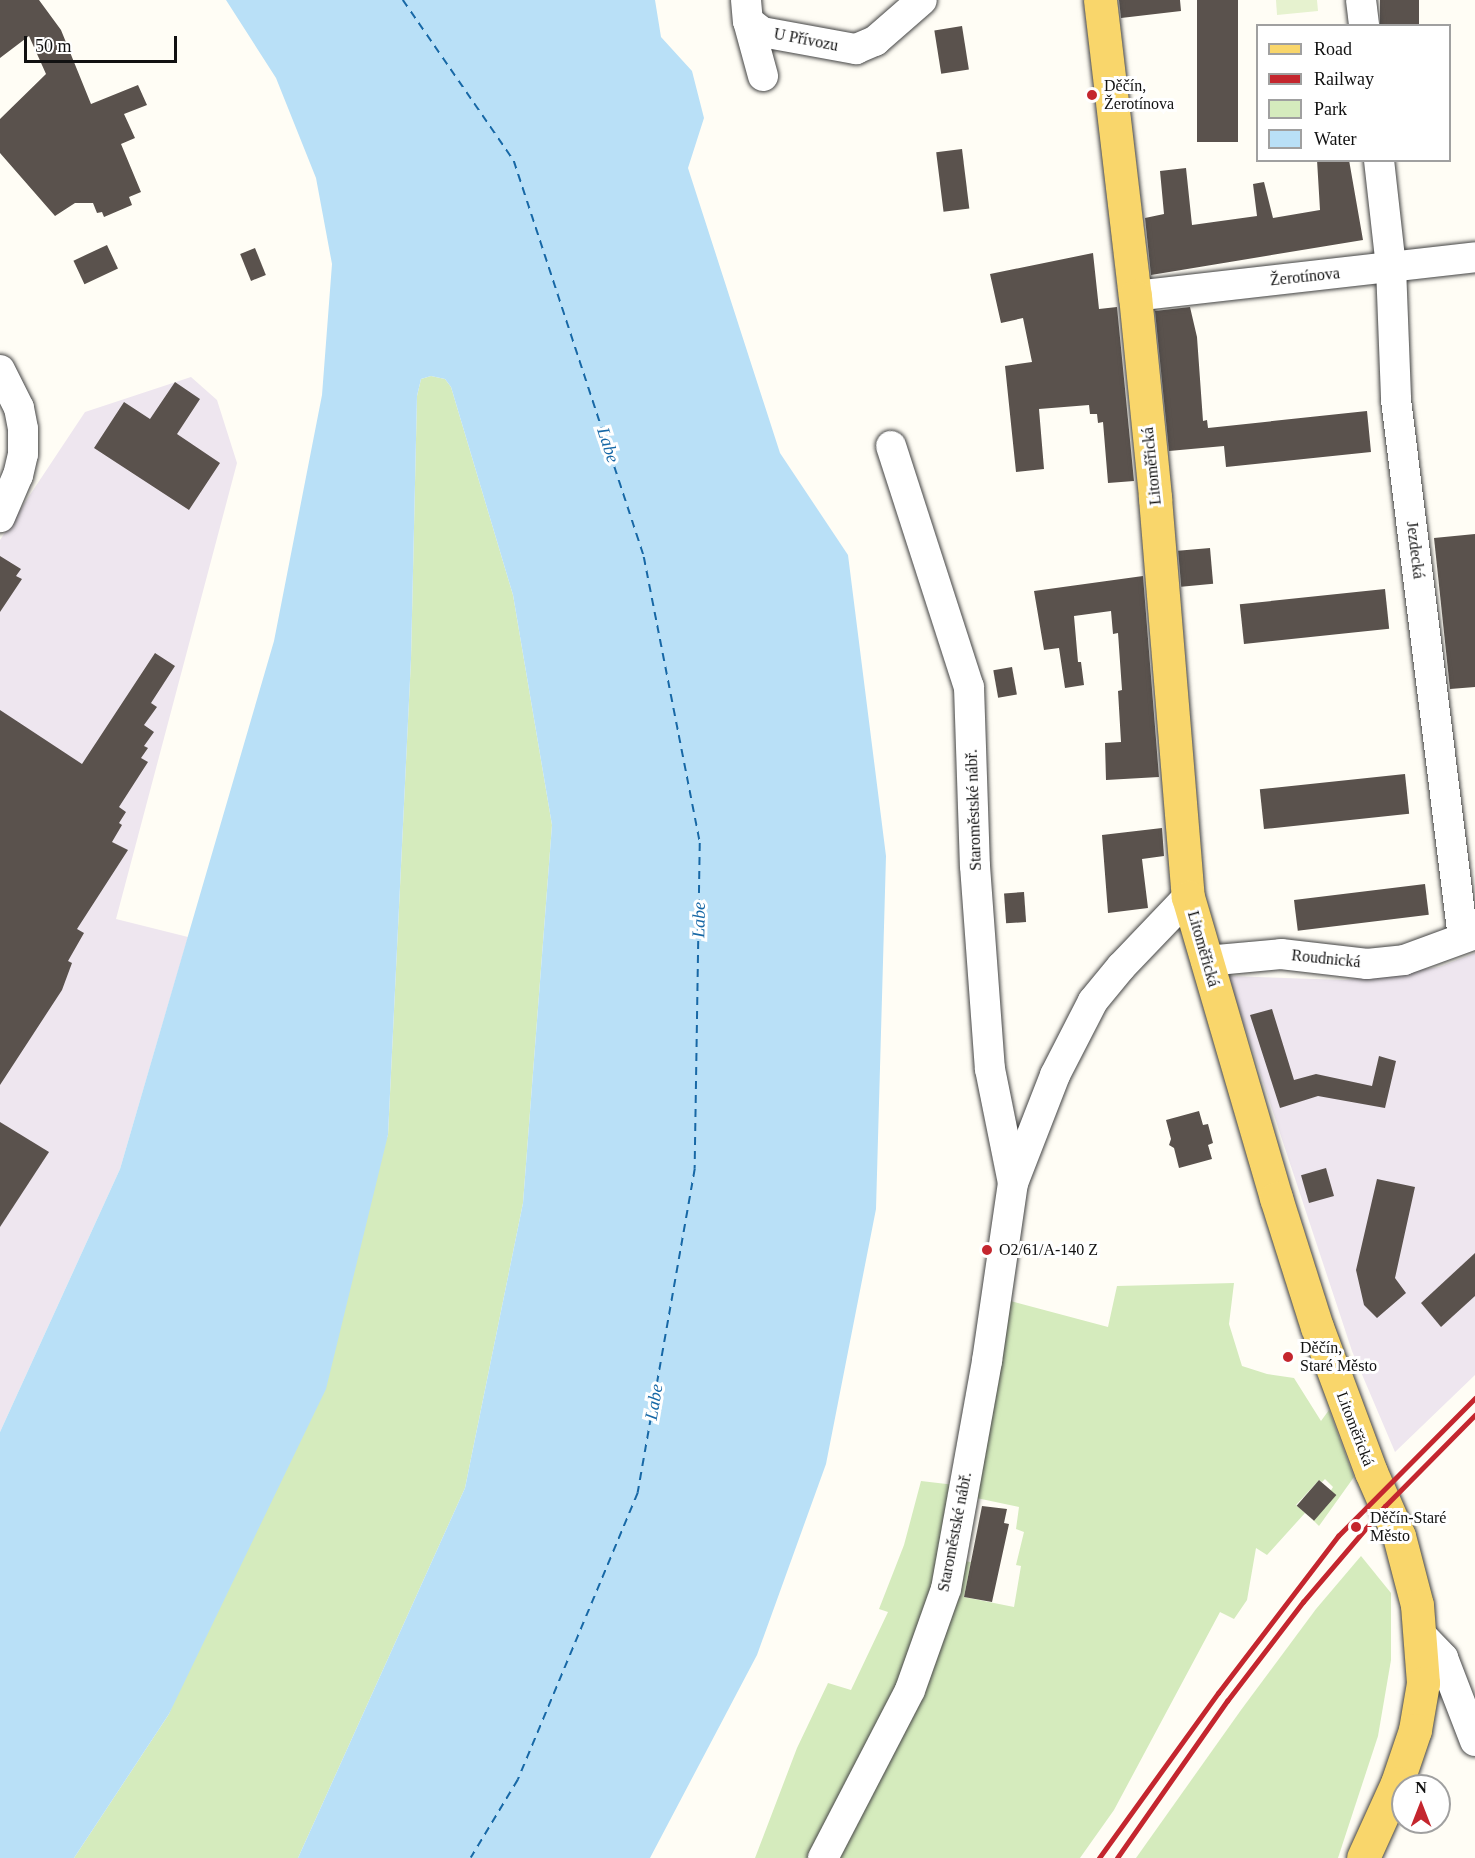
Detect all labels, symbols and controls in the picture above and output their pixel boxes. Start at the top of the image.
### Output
scale bar [27,24,180,62]
street label: U Přívozu [772,24,840,56]
legend [1256,24,1451,162]
text: 50 m [35,36,72,56]
text: Road [1314,39,1352,59]
text: Railway [1314,69,1374,89]
place label: Děčín, Žerotínova [1104,76,1174,114]
marker: Děčín, Žerotínova [1085,88,1099,102]
text: Park [1314,99,1347,119]
text: Water [1314,129,1357,149]
street label: Žerotínova [1269,264,1341,290]
water label: Labe [592,425,624,465]
street label: Litoměřická [1138,426,1166,506]
street label: Jezdecká [1402,520,1428,580]
street label: Staroměstské nábř. [962,749,986,871]
water label: Labe [688,902,710,938]
street label: Litoměřická [1183,909,1223,989]
street label: Roudnická [1291,946,1361,972]
place label: O2/61/A-140 Z [999,1240,1098,1260]
marker: O2/61/A-140 Z [980,1243,994,1257]
place label: Děčín, Staré Město [1300,1338,1377,1376]
marker: Děčín, Staré Město [1281,1350,1295,1364]
water label: Labe [640,1382,668,1422]
street label: Litoměřická [1332,1389,1378,1469]
street label: Staroměstské nábř. [934,1470,976,1594]
place label: Děčín-Staré Město [1370,1508,1446,1546]
marker: Děčín-Staré Město [1347,1518,1365,1536]
north arrow [1391,1774,1451,1834]
text: N [1415,1779,1427,1796]

